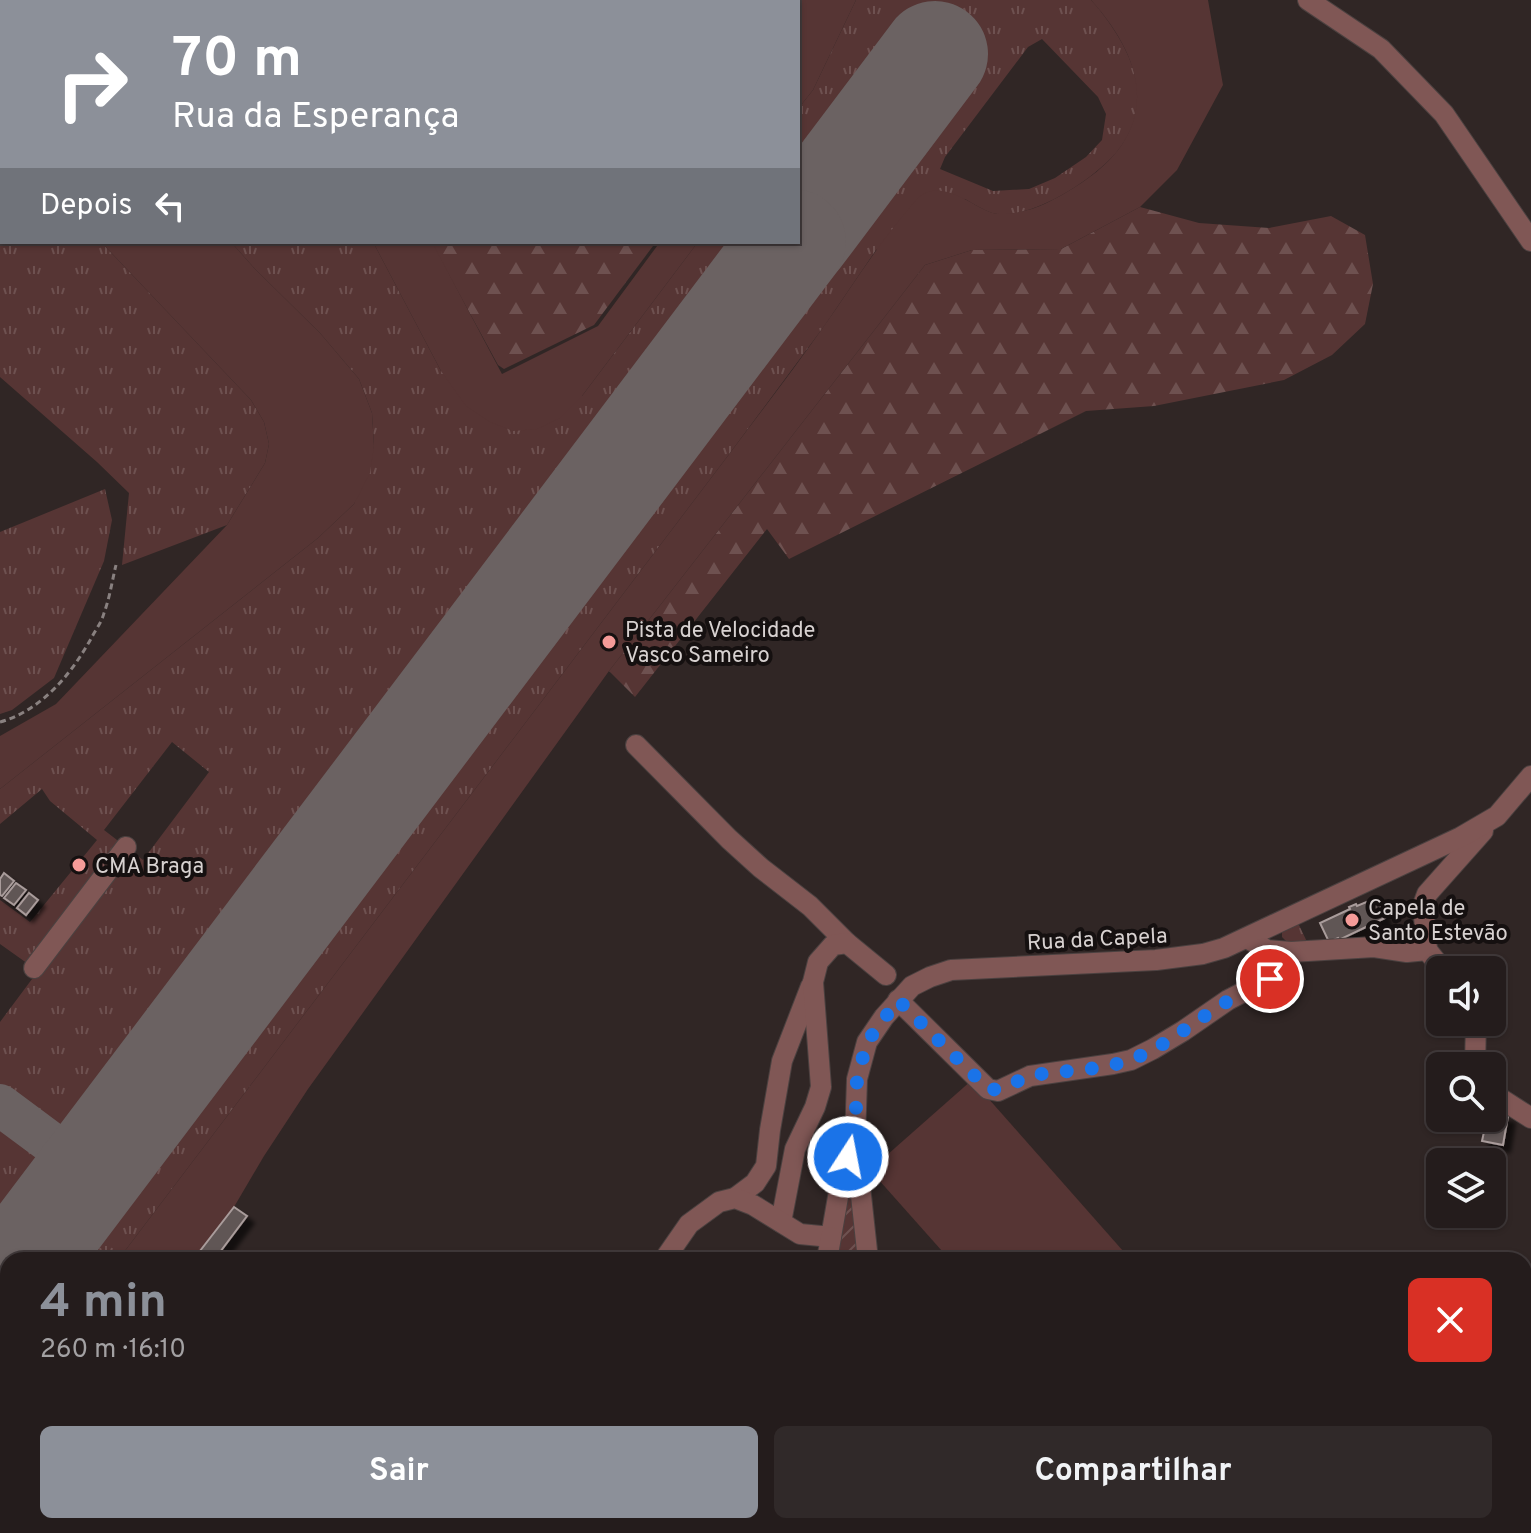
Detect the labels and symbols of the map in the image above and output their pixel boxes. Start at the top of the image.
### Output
place label: Pista de Velocidade Vasco Sameiro [625,618,815,670]
marker: Pista de Velocidade Vasco Sameiro [600,633,618,651]
place label: CMA Braga [95,854,204,881]
marker: CMA Braga [70,856,88,874]
place label: Capela de Santo Estevão [1368,896,1508,948]
marker: Capela de Santo Estevão [1343,911,1361,929]
street label: Rua da Capela [1026,923,1168,958]
pin [1236,945,1304,1013]
position arrow [806,1115,890,1199]

